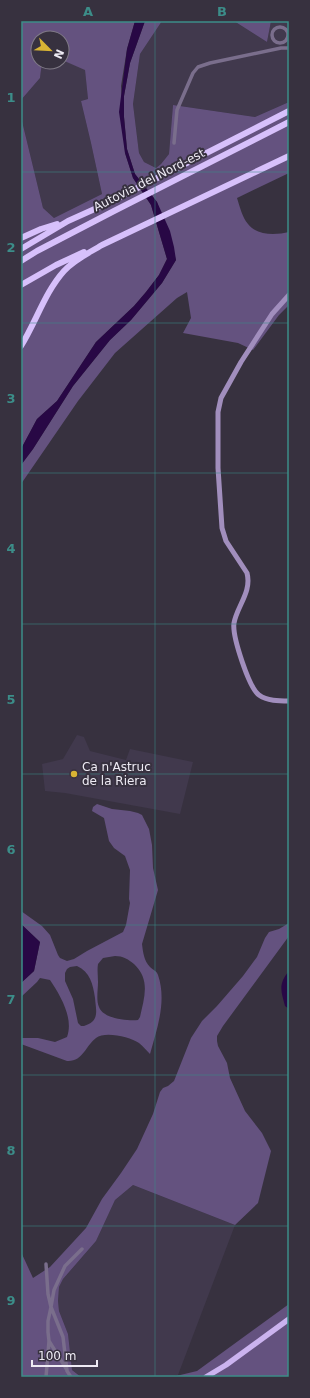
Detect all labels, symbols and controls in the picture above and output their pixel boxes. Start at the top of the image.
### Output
text: A [83,4,93,19]
text: B [217,4,227,19]
north arrow [30,30,70,70]
text: N [51,47,66,61]
text: 1 [6,90,16,105]
street label: Autovia del Nord-est [91,146,207,214]
text: 2 [6,240,16,255]
text: 3 [6,391,16,406]
text: 4 [6,541,16,556]
text: 5 [6,692,16,707]
place label: Ca n'Astruc de la Riera [82,760,151,788]
marker: Ca n'Astruc de la Riera [69,769,79,779]
text: 6 [6,842,16,857]
text: 7 [6,992,16,1007]
text: 8 [6,1143,16,1158]
text: 9 [6,1293,16,1308]
scale bar [32,1342,97,1368]
text: 100 m [38,1349,76,1363]

